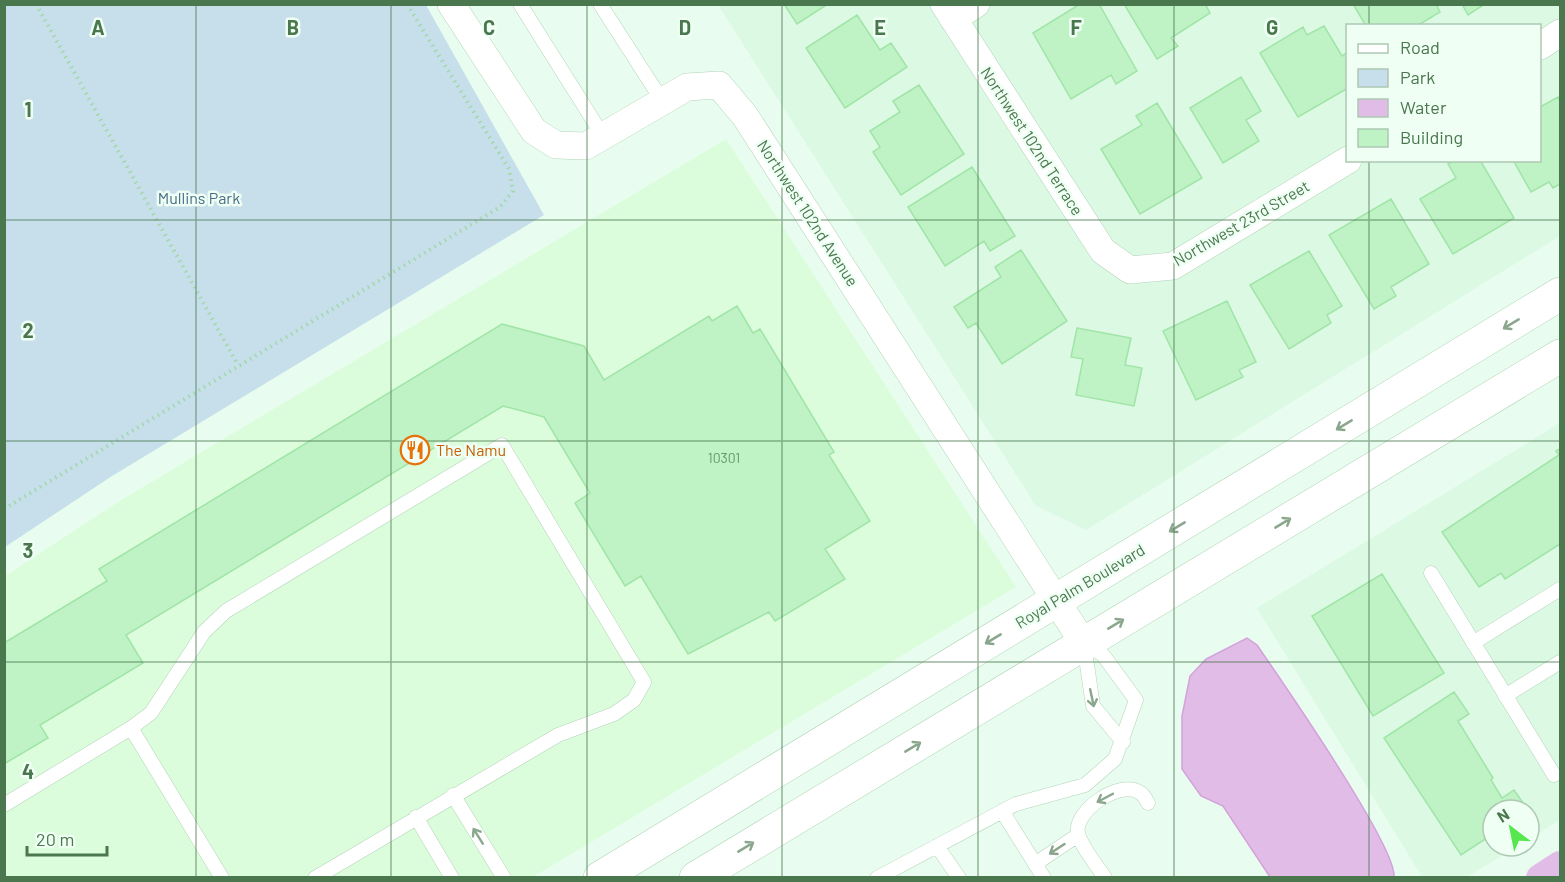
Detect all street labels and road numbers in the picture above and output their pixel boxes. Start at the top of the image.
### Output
street label: Northwest 102nd Terrace [977,63,1088,218]
street label: Northwest 102nd Avenue [754,136,863,290]
street label: Northwest 23rd Street [1169,176,1312,269]
street label: Royal Palm Boulevard [1012,539,1148,632]

